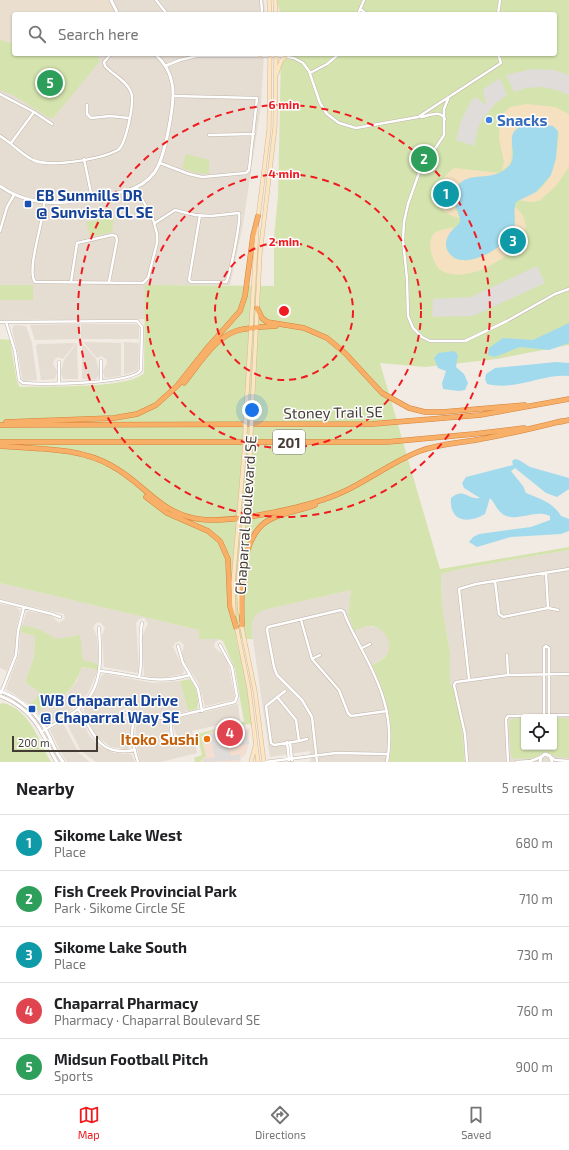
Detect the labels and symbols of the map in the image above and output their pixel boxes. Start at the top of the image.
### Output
pin: 5 [37,68,63,98]
text: 6 min [269,97,299,111]
place label: Snacks [497,111,547,129]
marker: Snacks [484,115,494,125]
pin: 2 [411,144,437,174]
text: 4 min [268,166,300,180]
pin: 1 [433,179,459,209]
place label: EB Sunmills DR @ Sunvista CL SE [36,186,153,221]
marker: EB Sunmills DR @ Sunvista CL SE [23,199,33,209]
pin: 3 [500,226,526,256]
text: 2 min [269,234,299,248]
centre of rings [277,304,291,318]
your location [242,400,262,420]
street label: Stoney Trail SE [283,402,383,422]
road number: 201 [273,430,305,454]
street label: Chaparral Boulevard SE [230,435,260,595]
place label: WB Chaparral Drive @ Chaparral Way SE [40,691,180,727]
marker: WB Chaparral Drive @ Chaparral Way SE [27,704,37,714]
pin: 4 [217,718,243,748]
place label: Itoko Sushi [121,730,199,748]
scale bar [12,734,98,753]
marker: Itoko Sushi [202,734,212,744]

